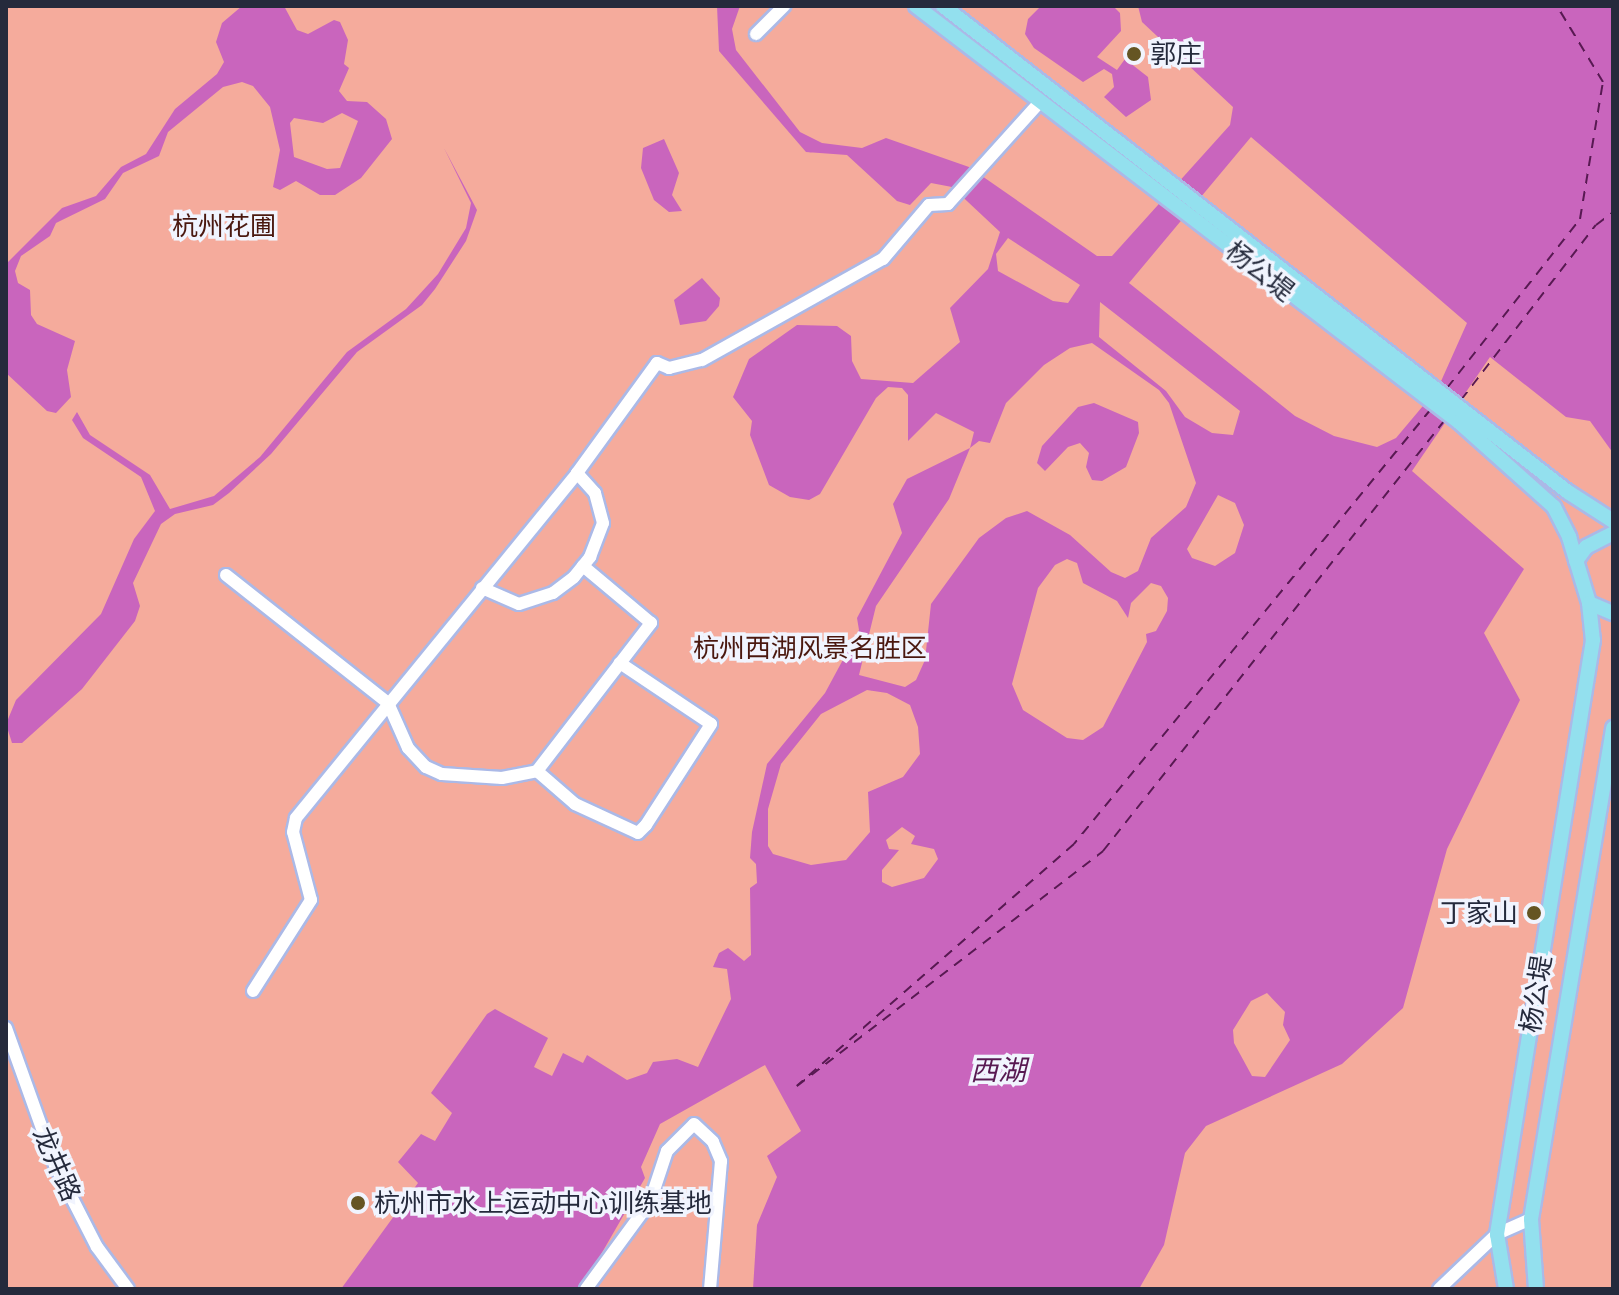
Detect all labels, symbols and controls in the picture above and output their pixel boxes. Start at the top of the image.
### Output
place label: 郭庄 [1150,38,1202,70]
marker: 郭庄 [1125,45,1143,63]
park label: 杭州花圃 [172,210,276,242]
street label: 杨公堤 [1220,235,1300,307]
park label: 杭州西湖风景名胜区 [693,632,927,664]
place label: 丁家山 [1440,897,1518,929]
marker: 丁家山 [1525,904,1543,922]
street label: 杨公堤 [1514,953,1558,1035]
water label: 西湖 [970,1053,1026,1087]
street label: 龙井路 [27,1122,87,1206]
place label: 杭州市水上运动中心训练基地 [374,1187,712,1219]
marker: 杭州市水上运动中心训练基地 [349,1194,367,1212]

